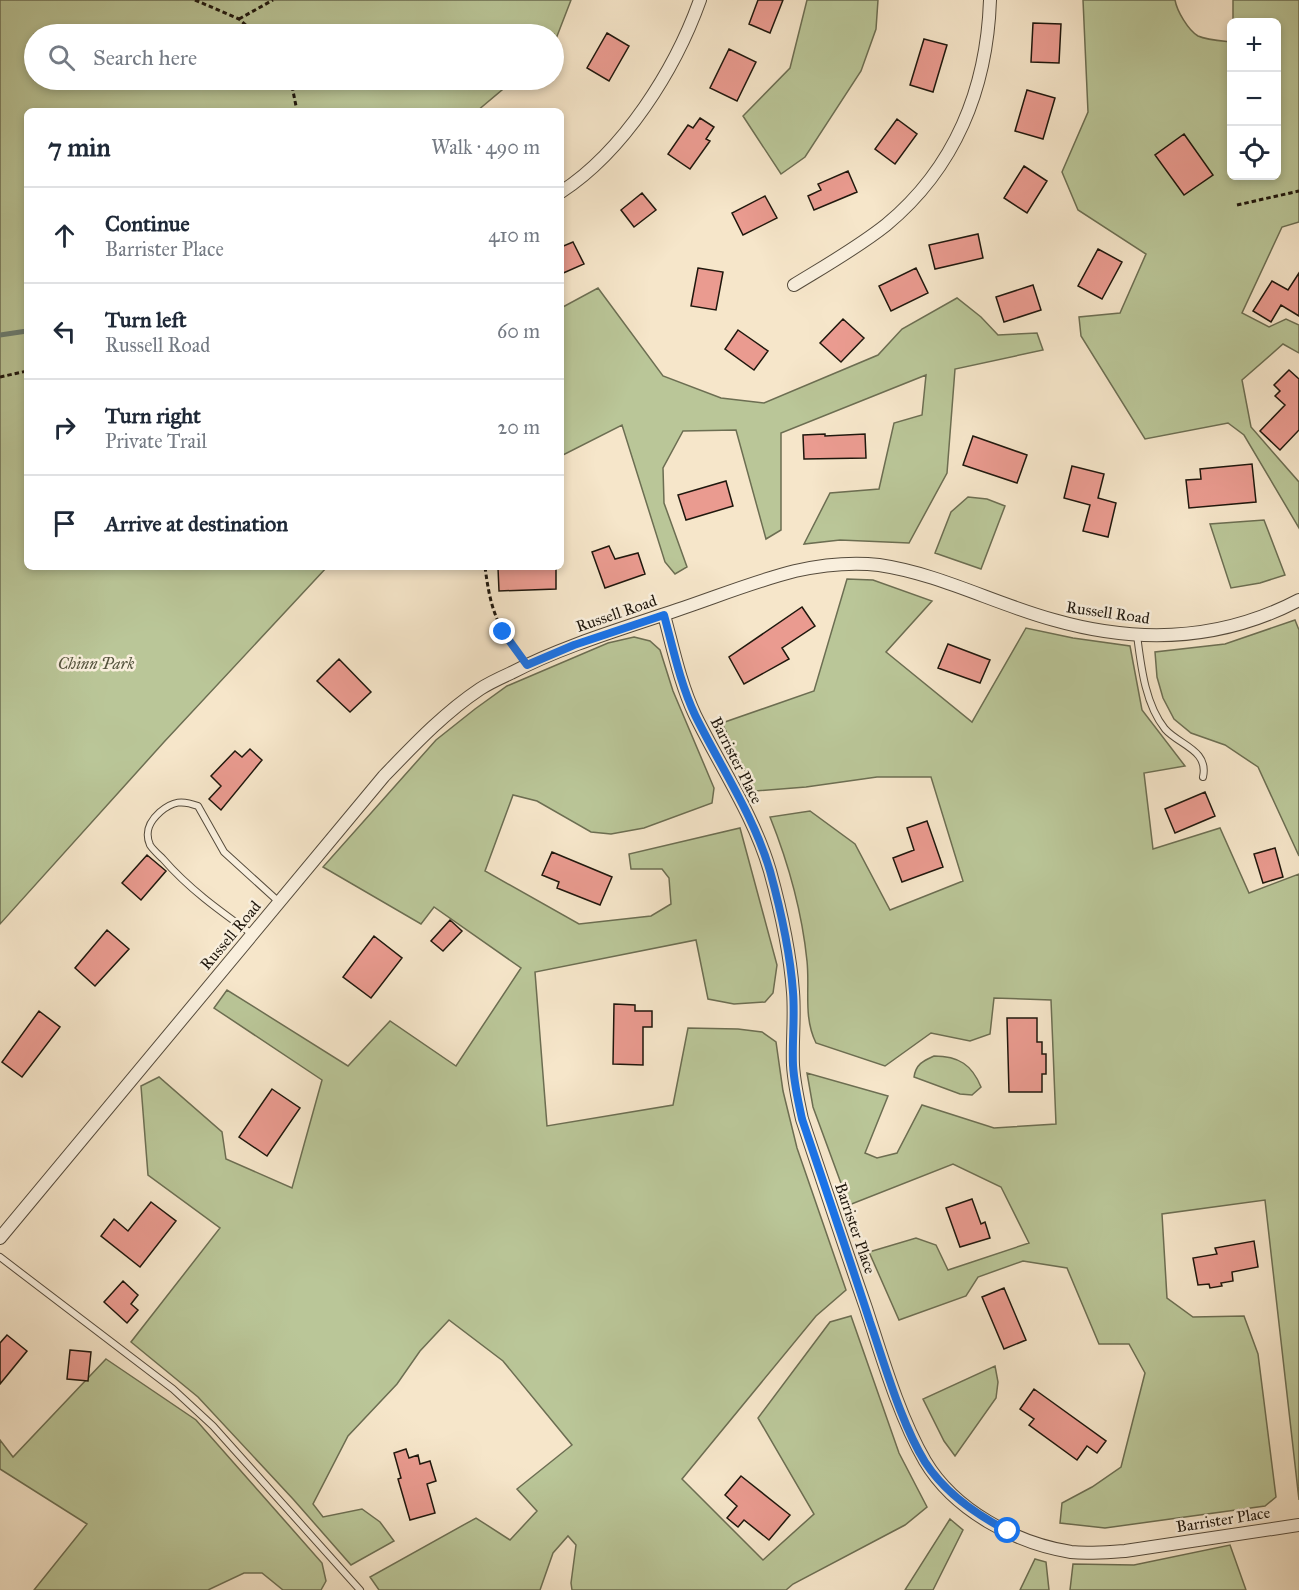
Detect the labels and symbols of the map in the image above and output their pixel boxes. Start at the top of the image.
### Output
street label: Russell Road [573,591,659,636]
street label: Russell Road [1065,597,1151,628]
route end [489,618,515,644]
park label: Chinn Park [58,654,134,673]
street label: Barrister Place [707,714,767,807]
street label: Russell Road [196,897,265,974]
street label: Barrister Place [831,1180,880,1276]
street label: Barrister Place [1175,1503,1272,1536]
route start [994,1517,1020,1543]

